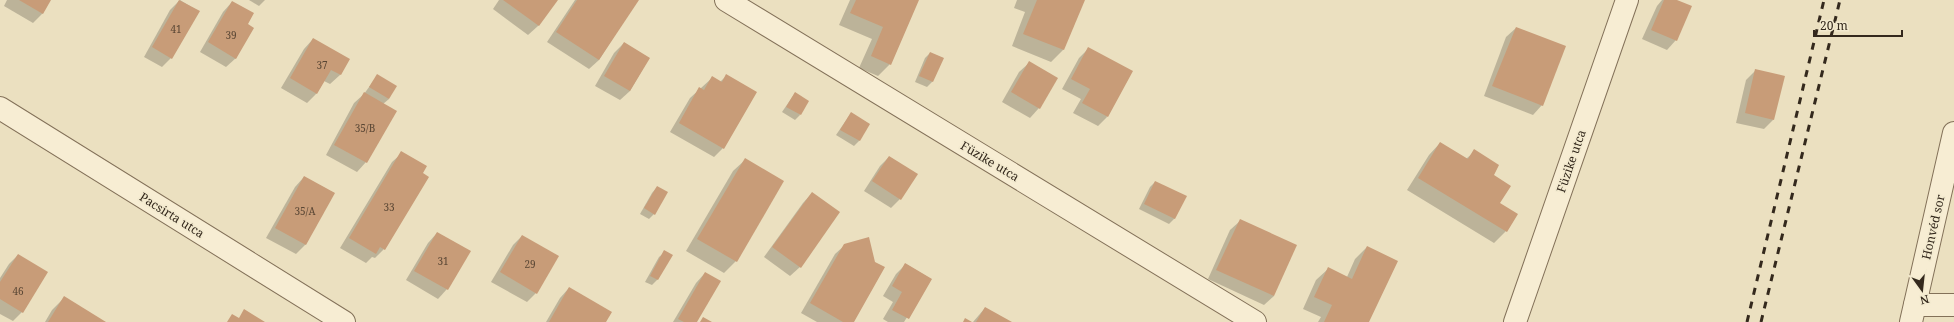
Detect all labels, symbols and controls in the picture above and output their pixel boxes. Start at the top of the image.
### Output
scale bar [1814,12,1902,38]
text: 20 m [1820,17,1848,34]
house number: 41 [170,22,182,36]
house number: 39 [225,28,237,42]
house number: 37 [316,58,328,72]
house number: 35/B [355,121,375,135]
street label: Füzike utca [1552,127,1590,195]
street label: Füzike utca [958,137,1023,185]
street label: Pacsirta utca [136,188,208,242]
street label: Honvéd sor [1917,193,1949,261]
house number: 33 [383,200,395,214]
house number: 35/A [294,204,316,218]
house number: 31 [437,254,449,268]
house number: 29 [524,257,536,271]
north arrow [1902,270,1942,310]
house number: 46 [12,284,24,298]
text: N [1918,292,1931,309]

